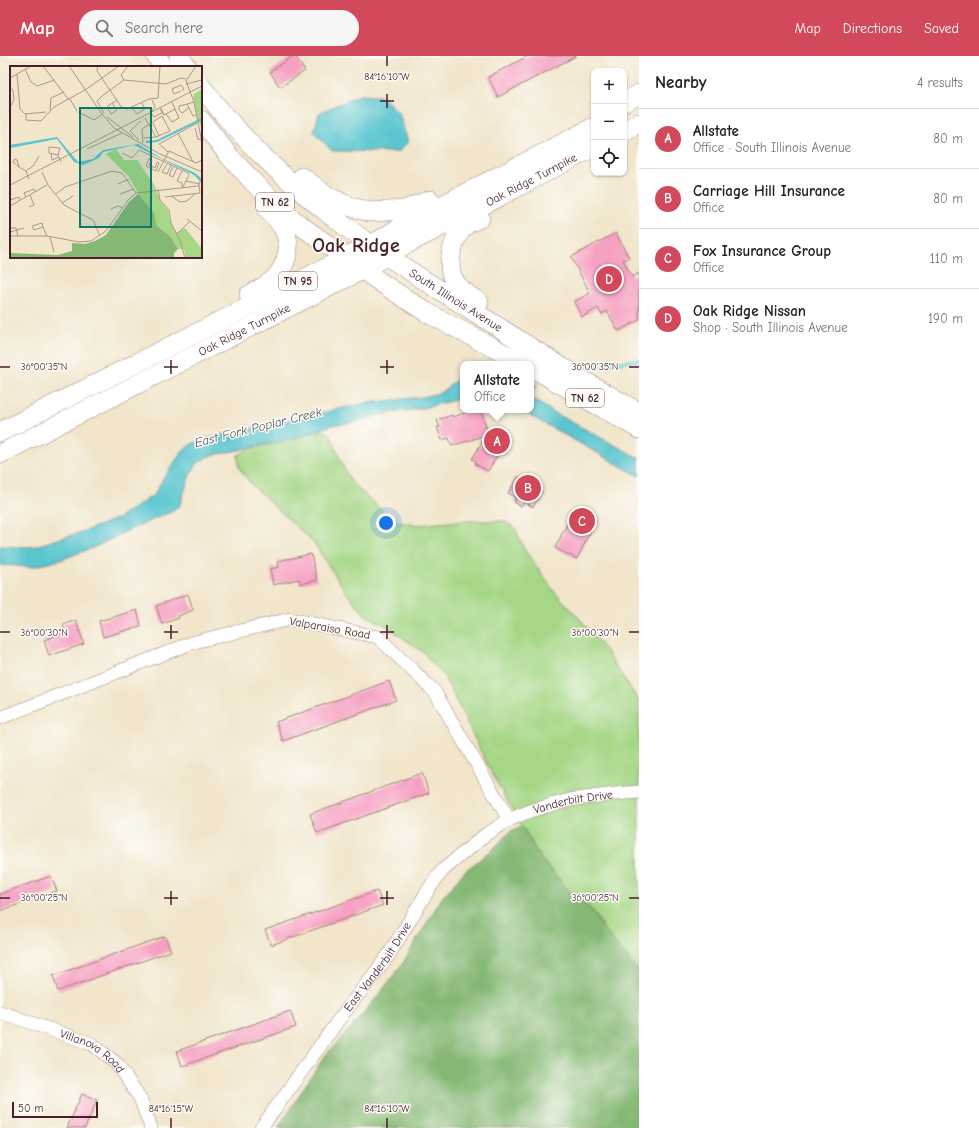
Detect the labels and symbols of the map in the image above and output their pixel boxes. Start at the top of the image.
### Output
inset map [10,66,202,258]
text: 84°16'10"W [364,71,410,83]
street label: Oak Ridge Turnpike [483,150,579,209]
road number: TN 62 [256,193,294,211]
district label: Oak Ridge [312,234,400,257]
pin: D [596,264,622,294]
street label: South Illinois Avenue [407,266,505,335]
road number: TN 95 [279,272,317,290]
street label: Oak Ridge Turnpike [196,301,292,359]
text: 36°00'35"N [21,361,67,373]
text: 36°00'35"N [572,361,618,373]
road number: TN 62 [566,389,604,407]
water label: East Fork Poplar Creek [193,404,324,450]
pin: A [484,426,510,456]
pin: B [515,473,541,503]
pin: C [569,506,595,536]
your location [376,513,396,533]
street label: Valparaiso Road [288,614,372,642]
text: 36°00'30"N [20,627,68,639]
text: 36°00'30"N [571,627,619,639]
street label: Vanderbilt Drive [532,787,614,817]
text: 36°00'25"N [20,892,68,904]
text: 36°00'25"N [571,892,619,904]
street label: East Vanderbilt Drive [341,919,414,1014]
street label: Villanova Road [58,1026,128,1075]
scale bar [12,1100,98,1119]
text: 84°16'15"W [149,1103,194,1115]
text: 84°16'10"W [364,1103,410,1115]

